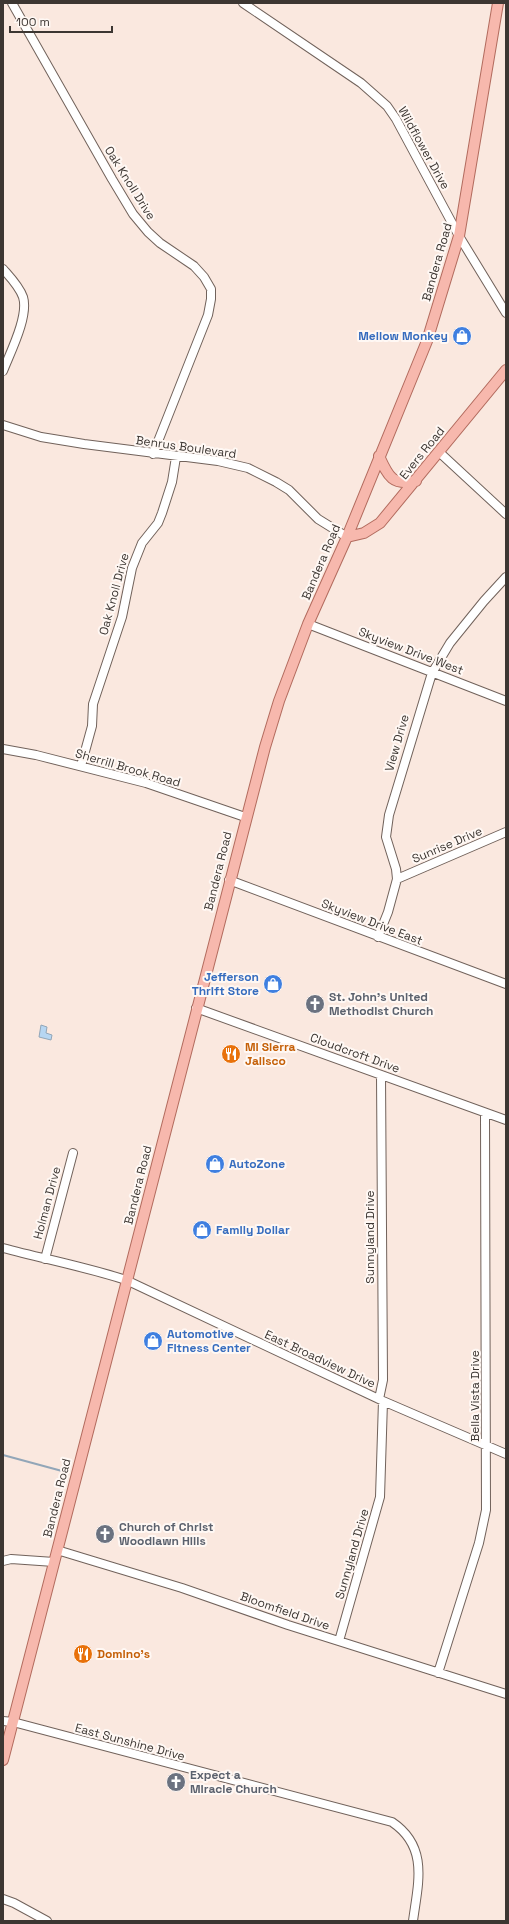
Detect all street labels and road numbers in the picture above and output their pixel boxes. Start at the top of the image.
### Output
street label: Wildflower Drive [395,104,453,192]
street label: Oak Knoll Drive [101,143,159,223]
street label: Bandera Road [418,221,456,303]
street label: Evers Road [396,423,448,483]
street label: Benrus Boulevard [135,432,237,462]
street label: Bandera Road [298,522,344,602]
street label: Oak Knoll Drive [95,551,133,637]
street label: Skyview Drive West [356,624,466,678]
street label: View Drive [381,713,413,773]
street label: Sherrill Brook Road [73,745,183,791]
street label: Sunrise Drive [409,823,485,867]
street label: Bandera Road [200,830,236,912]
street label: Skyview Drive East [319,895,425,949]
street label: Cloudcroft Drive [308,1029,402,1077]
street label: Bandera Road [120,1144,156,1226]
street label: Holman Drive [30,1165,64,1241]
street label: Sunnyland Drive [362,1190,378,1284]
street label: East Broadview Drive [262,1326,378,1392]
street label: Bella Vista Drive [467,1350,483,1442]
street label: Bandera Road [39,1457,75,1539]
street label: Sunnyland Drive [331,1507,373,1601]
street label: Bloomfield Drive [238,1588,332,1634]
street label: East Sunshine Drive [73,1720,187,1764]

